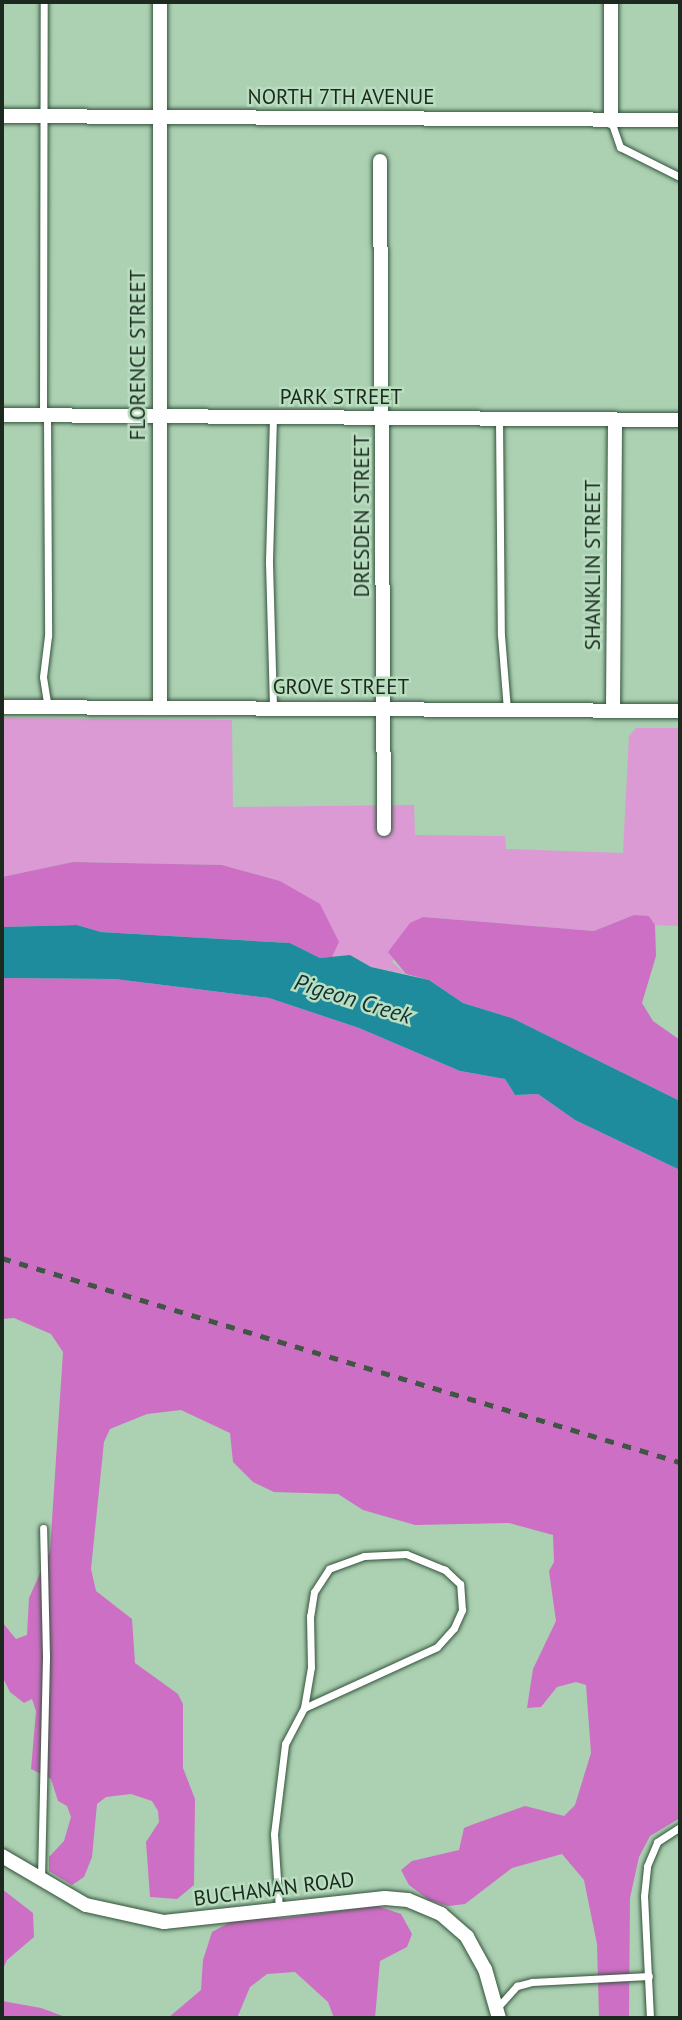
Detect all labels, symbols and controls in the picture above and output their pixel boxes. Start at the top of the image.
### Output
street label: NORTH 7TH AVENUE [247,84,435,110]
street label: FLORENCE STREET [125,270,151,440]
street label: PARK STREET [279,384,403,410]
street label: DRESDEN STREET [349,435,375,597]
street label: SHANKLIN STREET [580,480,606,650]
street label: GROVE STREET [273,674,409,700]
water label: Pigeon Creek [291,968,415,1030]
street label: BUCHANAN ROAD [192,1867,356,1911]

